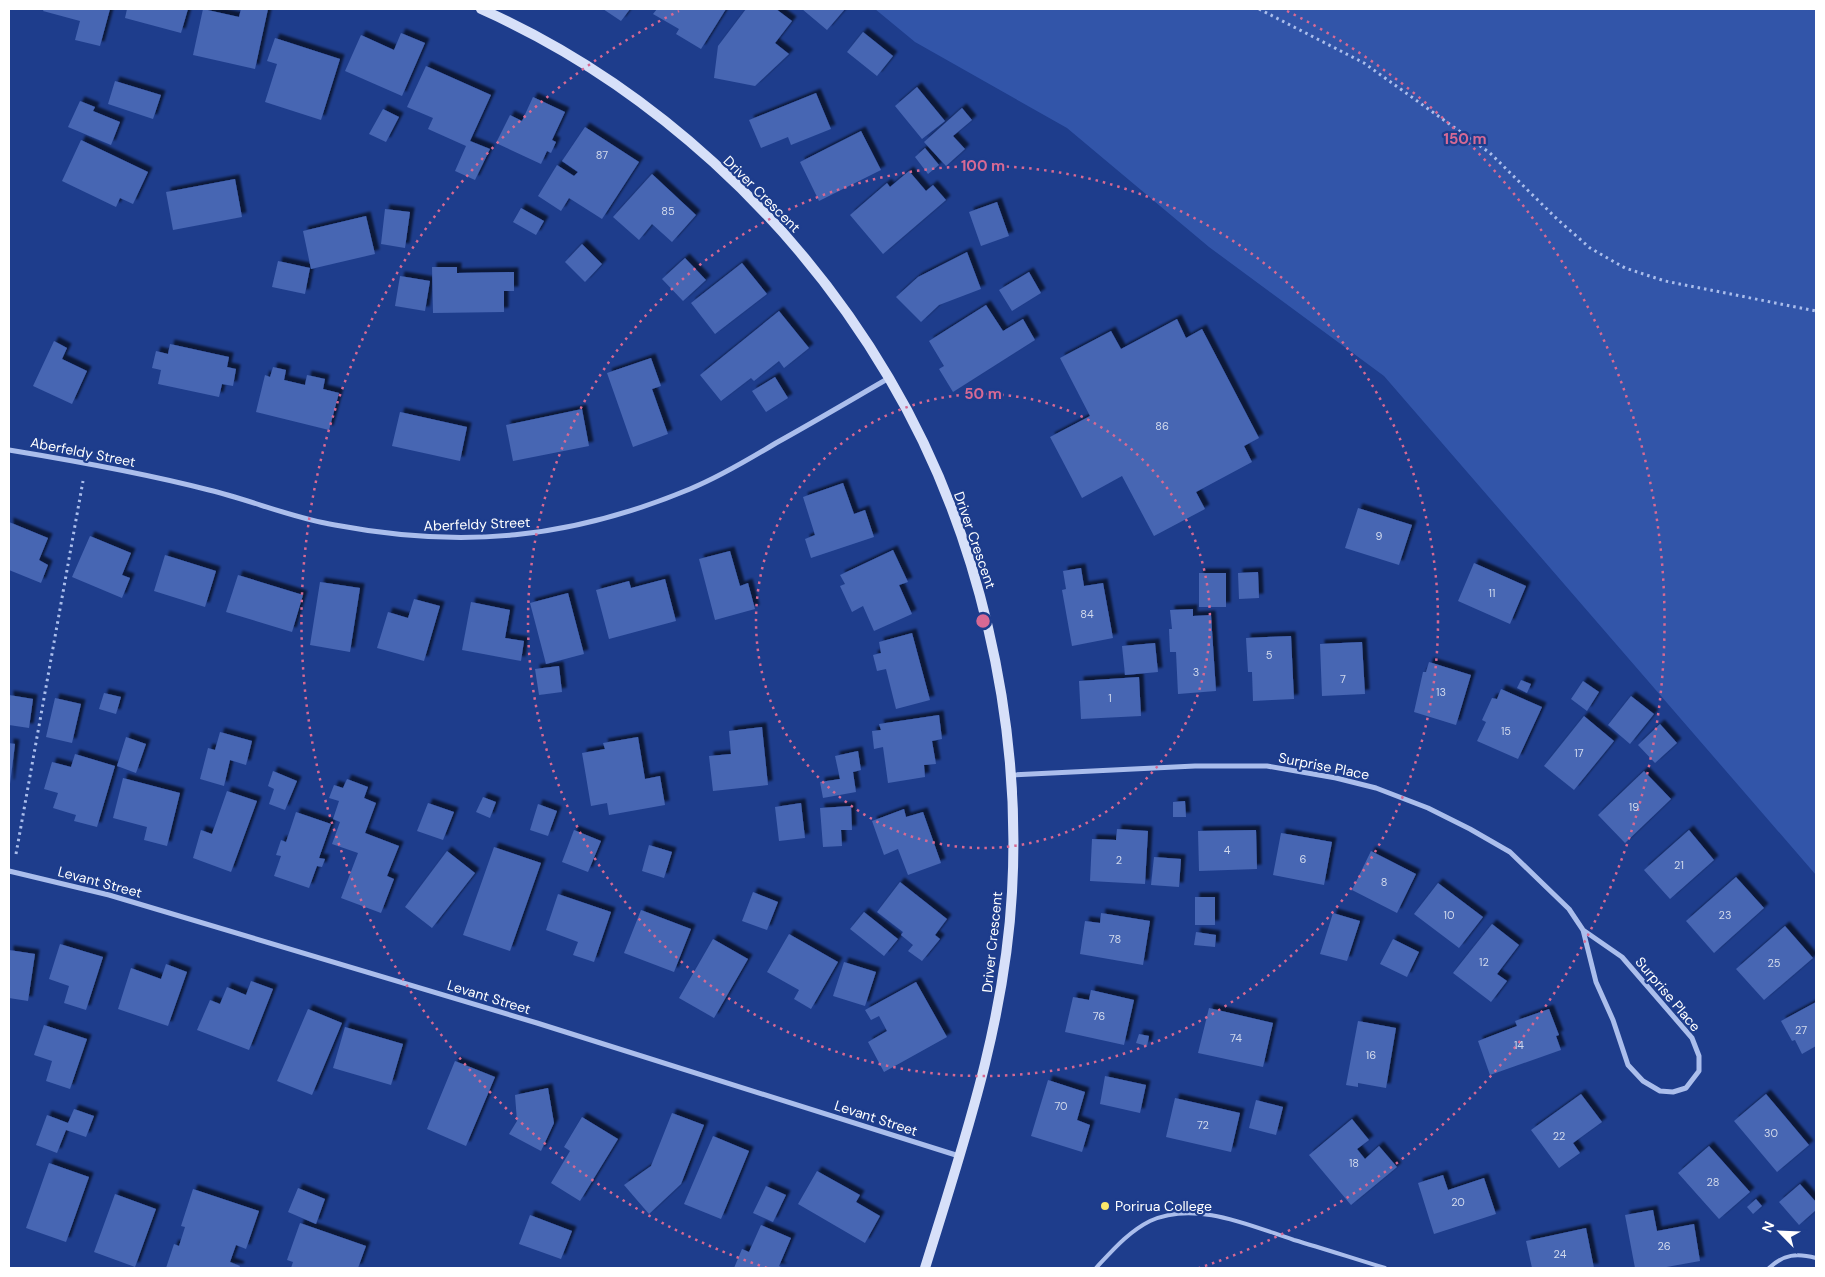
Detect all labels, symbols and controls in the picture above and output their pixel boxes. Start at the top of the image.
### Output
text: 150 m [1444,129,1487,149]
house number: 87 [596,148,608,162]
street label: Driver Crescent [720,152,804,236]
text: 100 m [961,156,1005,176]
house number: 85 [661,204,675,218]
text: 50 m [964,384,1002,404]
house number: 86 [1155,419,1169,433]
street label: Aberfeldy Street [29,433,137,471]
street label: Driver Crescent [950,489,1000,591]
street label: Aberfeldy Street [423,513,531,535]
house number: 9 [1376,529,1383,543]
house number: 11 [1489,586,1495,600]
house number: 84 [1080,607,1094,621]
centre of rings [974,612,992,630]
house number: 5 [1266,648,1273,662]
house number: 3 [1193,665,1199,679]
house number: 7 [1340,672,1346,686]
house number: 13 [1436,685,1446,699]
house number: 1 [1108,691,1112,705]
house number: 15 [1501,724,1511,738]
house number: 17 [1574,746,1584,760]
street label: Surprise Place [1277,748,1371,784]
house number: 19 [1629,800,1639,814]
house number: 4 [1224,843,1231,857]
house number: 6 [1300,852,1307,866]
house number: 2 [1116,853,1122,867]
house number: 21 [1674,858,1684,872]
street label: Levant Street [56,862,144,902]
house number: 8 [1381,875,1387,889]
street label: Driver Crescent [978,891,1006,993]
house number: 10 [1444,908,1454,922]
house number: 23 [1719,908,1731,922]
house number: 78 [1109,932,1121,946]
street label: Surprise Place [1631,953,1705,1035]
house number: 12 [1479,955,1489,969]
house number: 25 [1767,956,1781,970]
street label: Levant Street [445,976,533,1018]
house number: 76 [1093,1009,1105,1023]
house number: 27 [1795,1023,1807,1037]
house number: 74 [1230,1031,1242,1045]
house number: 14 [1514,1038,1524,1052]
house number: 16 [1366,1048,1376,1062]
street label: Levant Street [832,1096,920,1140]
house number: 70 [1054,1099,1068,1113]
house number: 72 [1197,1118,1209,1132]
house number: 30 [1764,1126,1778,1140]
house number: 22 [1553,1129,1565,1143]
house number: 18 [1349,1156,1359,1170]
house number: 28 [1707,1175,1719,1189]
house number: 20 [1451,1195,1465,1209]
place label: Porirua College [1115,1197,1212,1215]
marker: Porirua College [1099,1200,1111,1212]
north arrow [1755,1207,1805,1257]
text: N [1758,1218,1778,1235]
house number: 26 [1657,1239,1671,1253]
house number: 24 [1554,1247,1567,1261]

